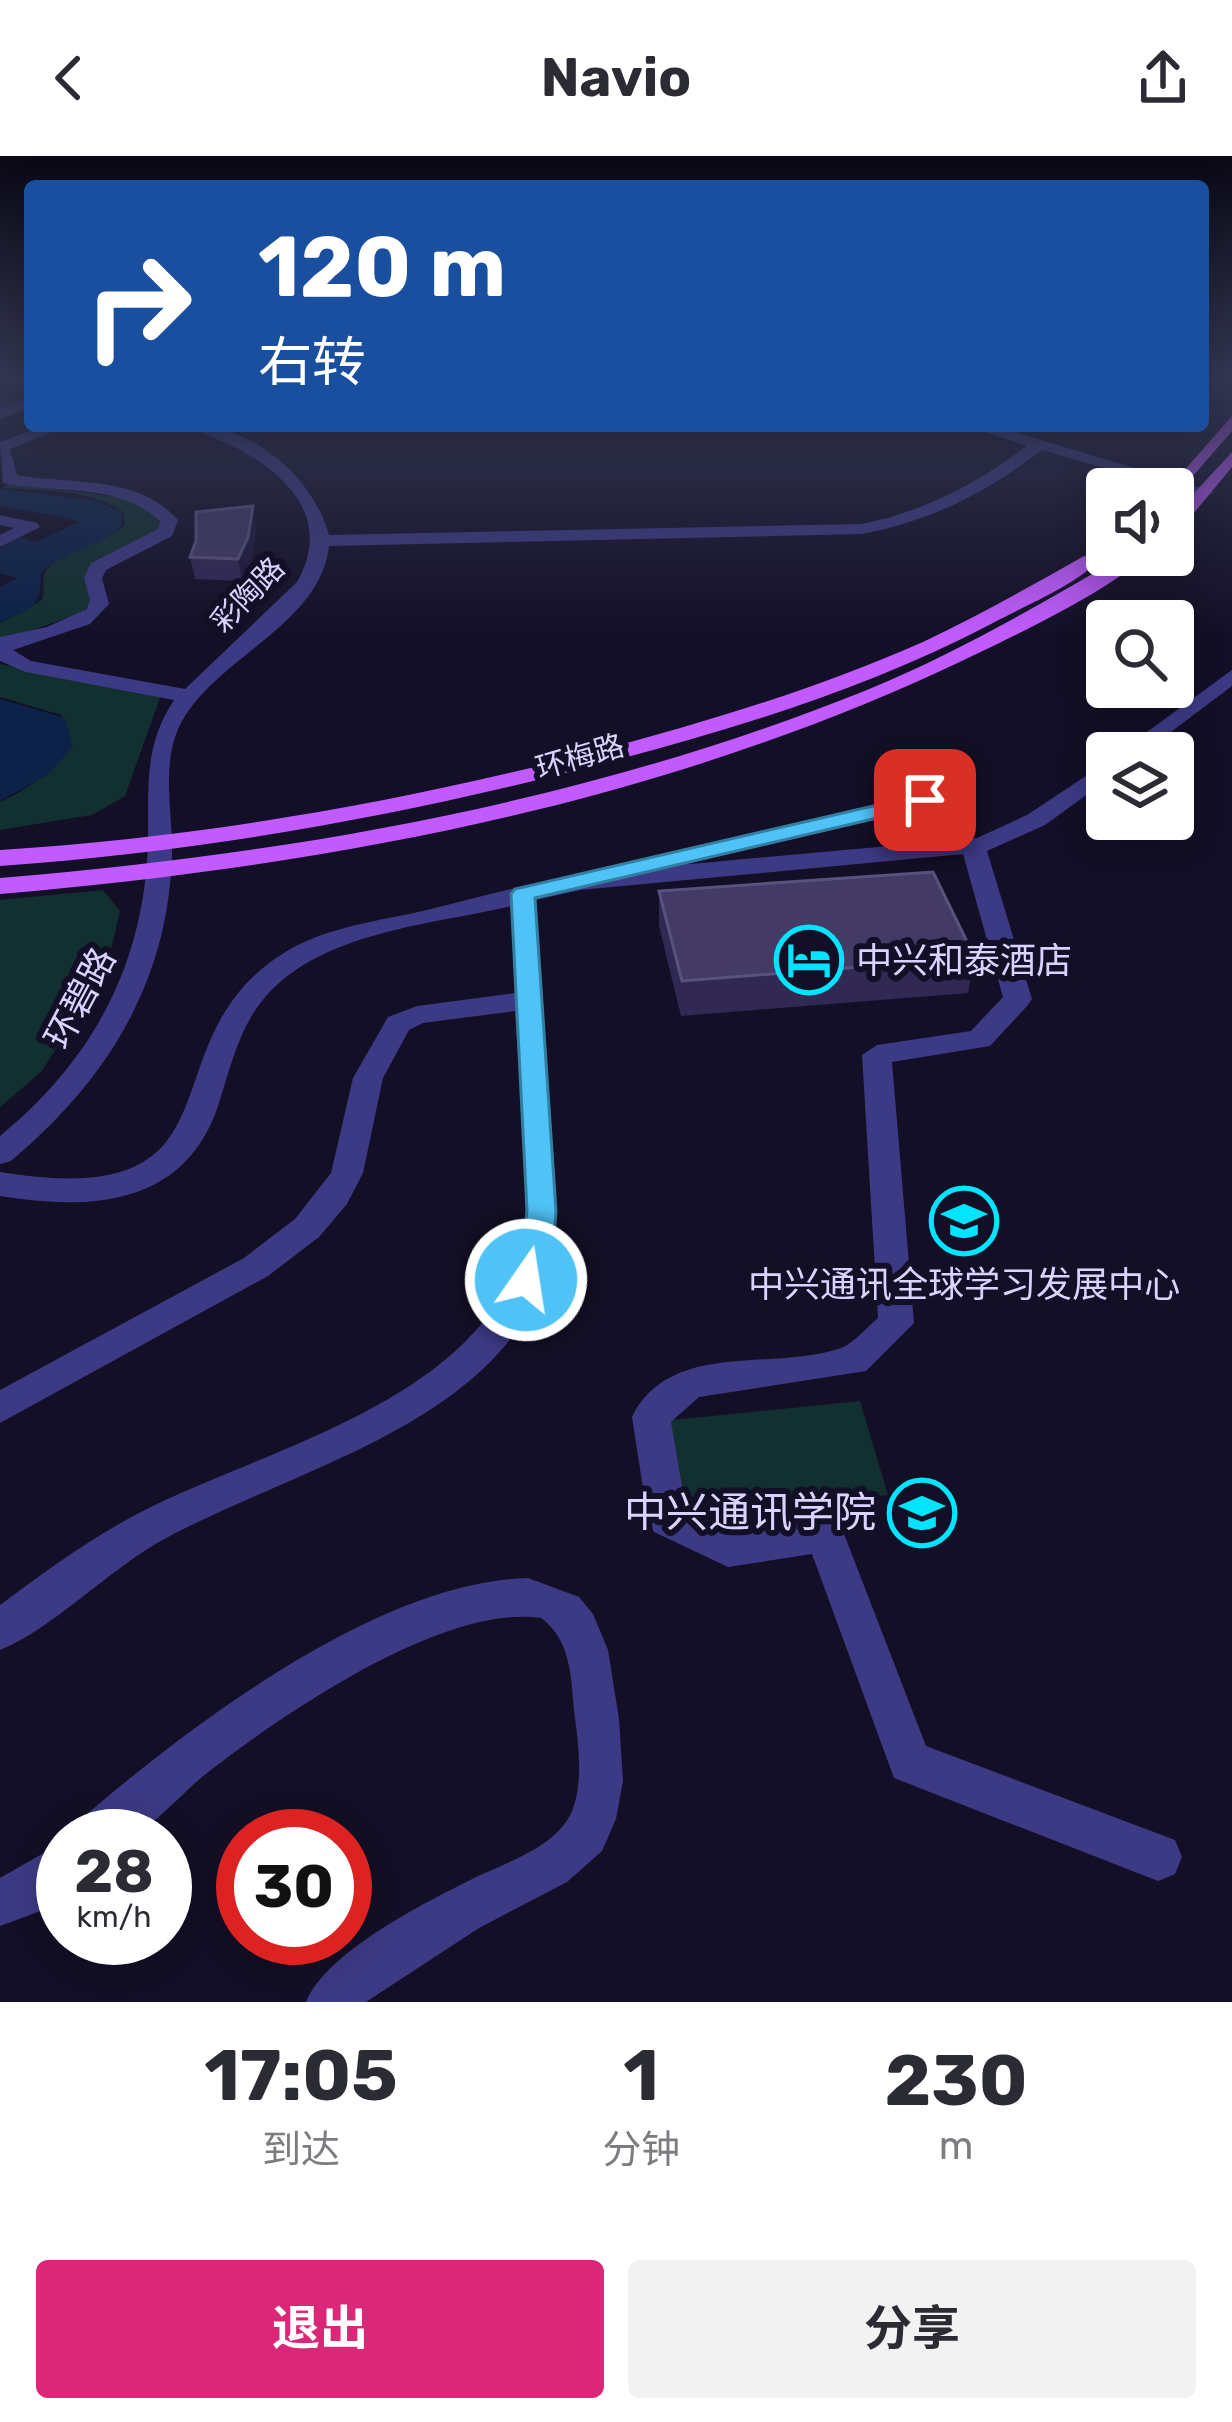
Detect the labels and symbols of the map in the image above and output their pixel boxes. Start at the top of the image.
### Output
street label: 彩陶路 [204,550,292,640]
street label: 环梅路 [532,727,628,787]
pin [874,749,976,851]
hotel icon: 中兴和泰酒店 [774,925,844,995]
place label: 中兴和泰酒店 [856,939,1072,982]
street label: 环碧路 [36,940,124,1056]
school or university icon: 中兴通讯全球学习发展中心 [929,1186,999,1256]
position arrow [463,1217,589,1343]
place label: 中兴通讯全球学习发展中心 [748,1263,1180,1306]
school or university icon: 中兴通讯学院 [887,1478,957,1548]
place label: 中兴通讯学院 [624,1488,876,1538]
speed limit sign: 30 [216,1809,372,1965]

